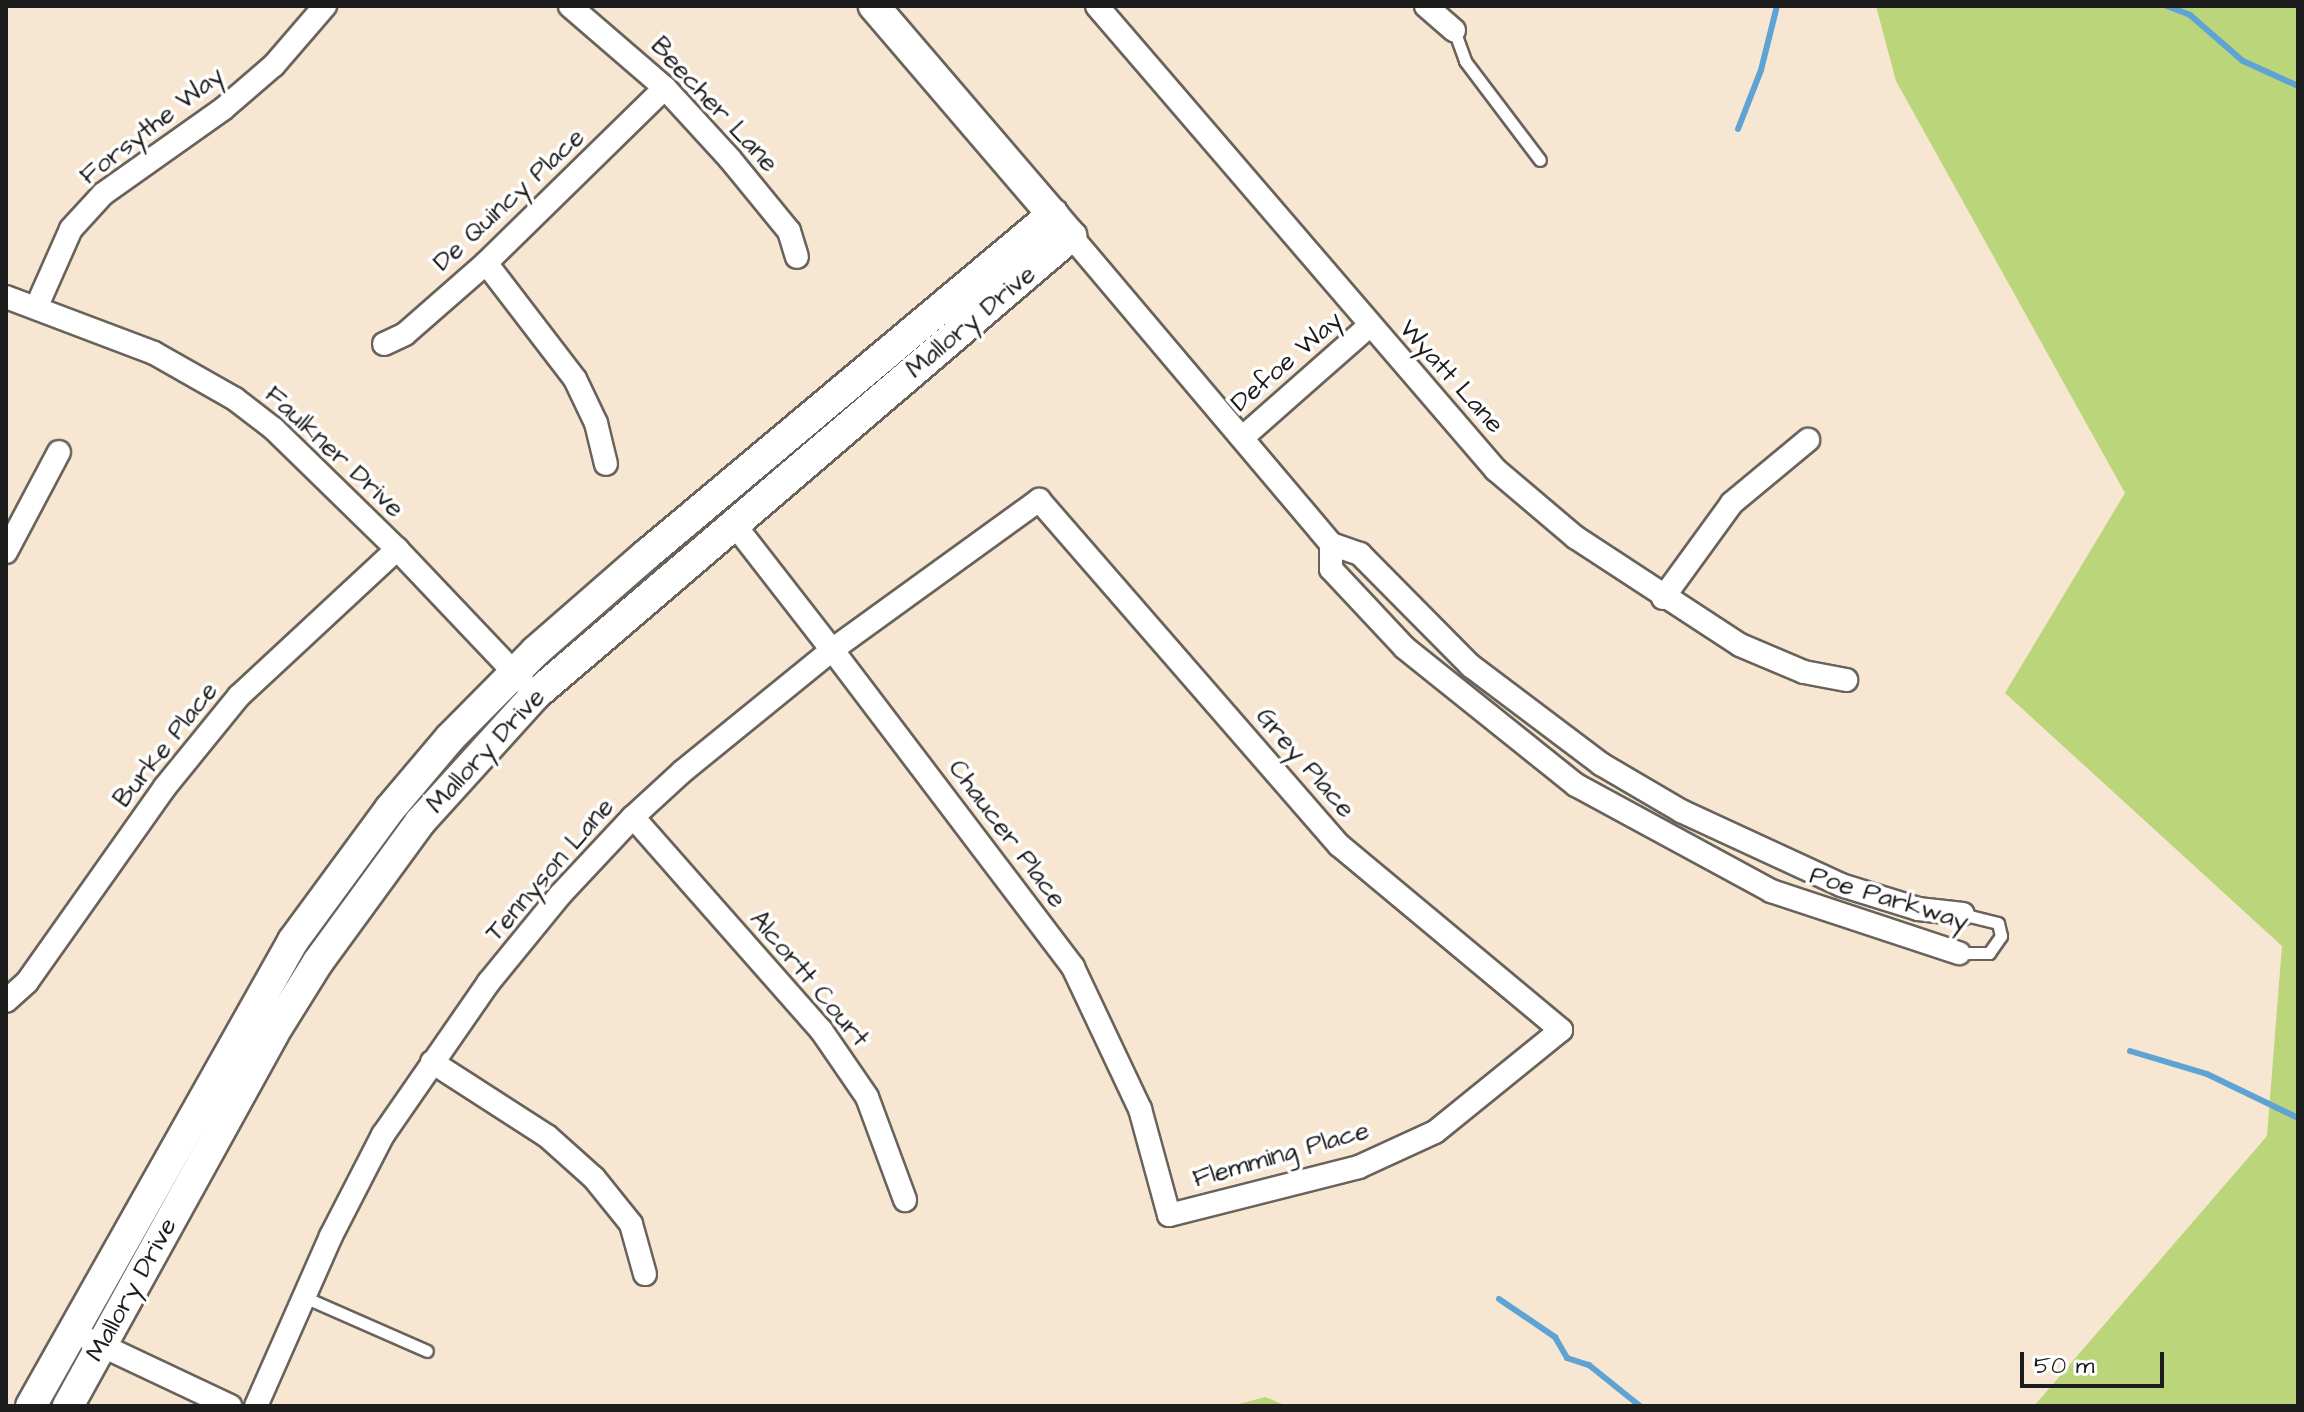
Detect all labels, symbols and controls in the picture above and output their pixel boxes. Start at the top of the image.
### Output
street label: Beecher Lane [644,31,784,179]
street label: Forsythe Way [74,60,230,192]
street label: De Quincy Place [427,122,591,278]
street label: Mallory Drive [900,259,1042,385]
street label: Defoe Way [1225,305,1349,419]
street label: Wyatt Lane [1392,314,1510,440]
street label: Faulkner Drive [258,380,410,524]
street label: Burke Place [107,676,225,814]
street label: Mallory Drive [420,682,552,820]
street label: Grey Place [1249,702,1361,824]
street label: Chaucer Place [941,754,1073,914]
street label: Tennyson Lane [479,792,621,948]
street label: Poe Parkway [1806,860,1972,938]
street label: Alcortt Court [743,904,875,1054]
street label: Flemming Place [1189,1115,1373,1195]
street label: Mallory Drive [80,1213,184,1367]
scale bar [2024,1336,2168,1386]
text: 50 m [2034,1349,2094,1383]

